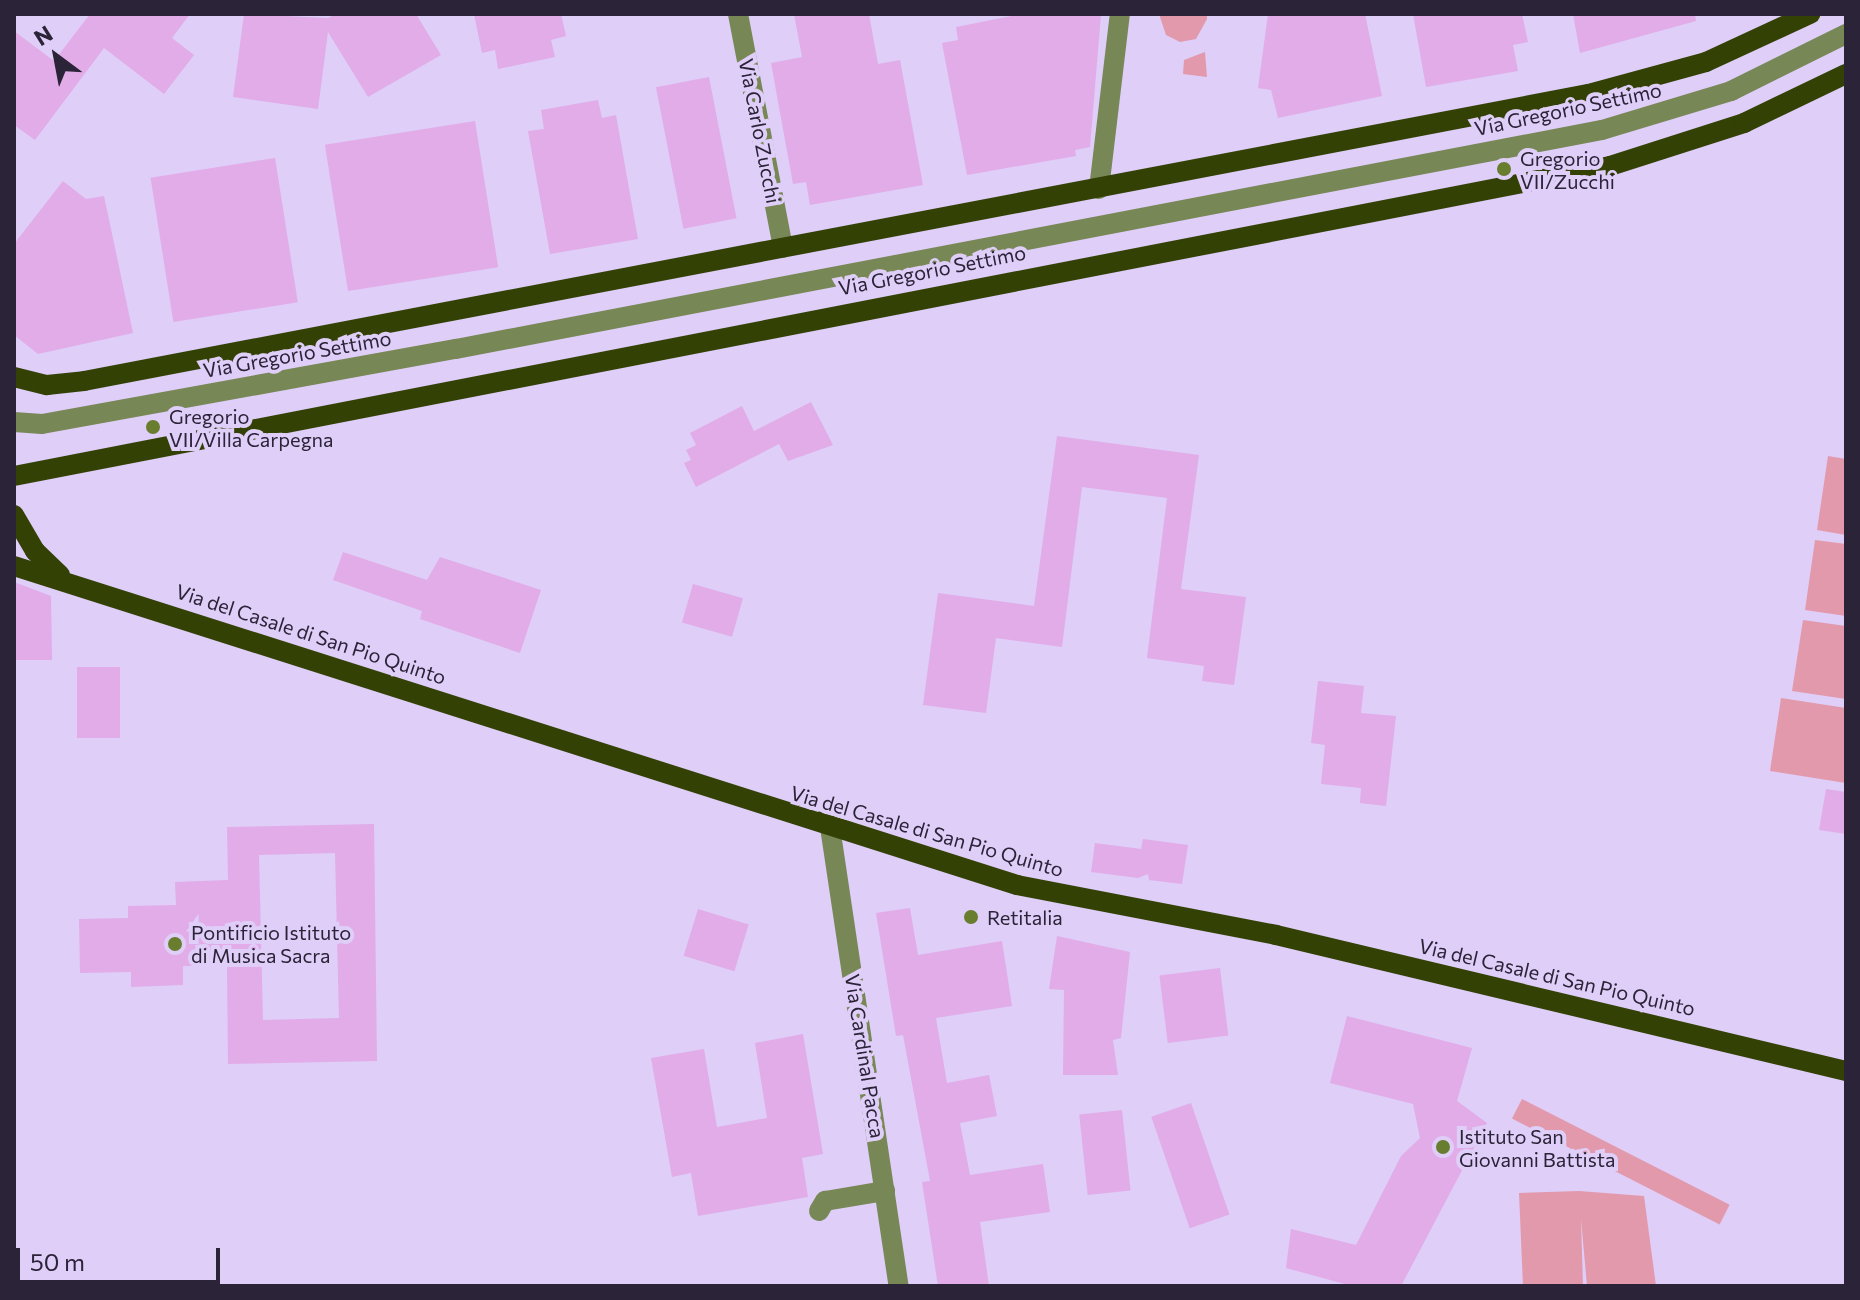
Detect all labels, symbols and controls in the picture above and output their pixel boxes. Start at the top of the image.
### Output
north arrow [16,16,96,96]
text: N [29,19,57,51]
street label: Via Carlo Zucchi [734,56,786,206]
street label: Via Gregorio Settimo [1472,77,1664,141]
place label: Gregorio VII/Zucchi [1520,146,1615,193]
marker: Gregorio VII/Zucchi [1495,160,1513,178]
street label: Via Gregorio Settimo [836,240,1028,300]
street label: Via Gregorio Settimo [201,326,393,382]
place label: Gregorio VII/Villa Carpegna [169,404,333,451]
marker: Gregorio VII/Villa Carpegna [144,418,162,436]
street label: Via del Casale di San Pio Quinto [173,579,449,689]
street label: Via del Casale di San Pio Quinto [788,780,1066,882]
place label: Retitalia [987,905,1063,929]
marker: Retitalia [962,908,980,926]
place label: Pontificio Istituto di Musica Sacra [191,920,351,967]
street label: Via del Casale di San Pio Quinto [1416,933,1698,1021]
marker: Pontificio Istituto di Musica Sacra [166,935,184,953]
street label: Via Cardinal Pacca [840,972,890,1140]
place label: Istituto San Giovanni Battista [1459,1124,1615,1171]
marker: Istituto San Giovanni Battista [1434,1138,1452,1156]
scale bar [20,1232,224,1282]
text: 50 m [30,1247,85,1276]

